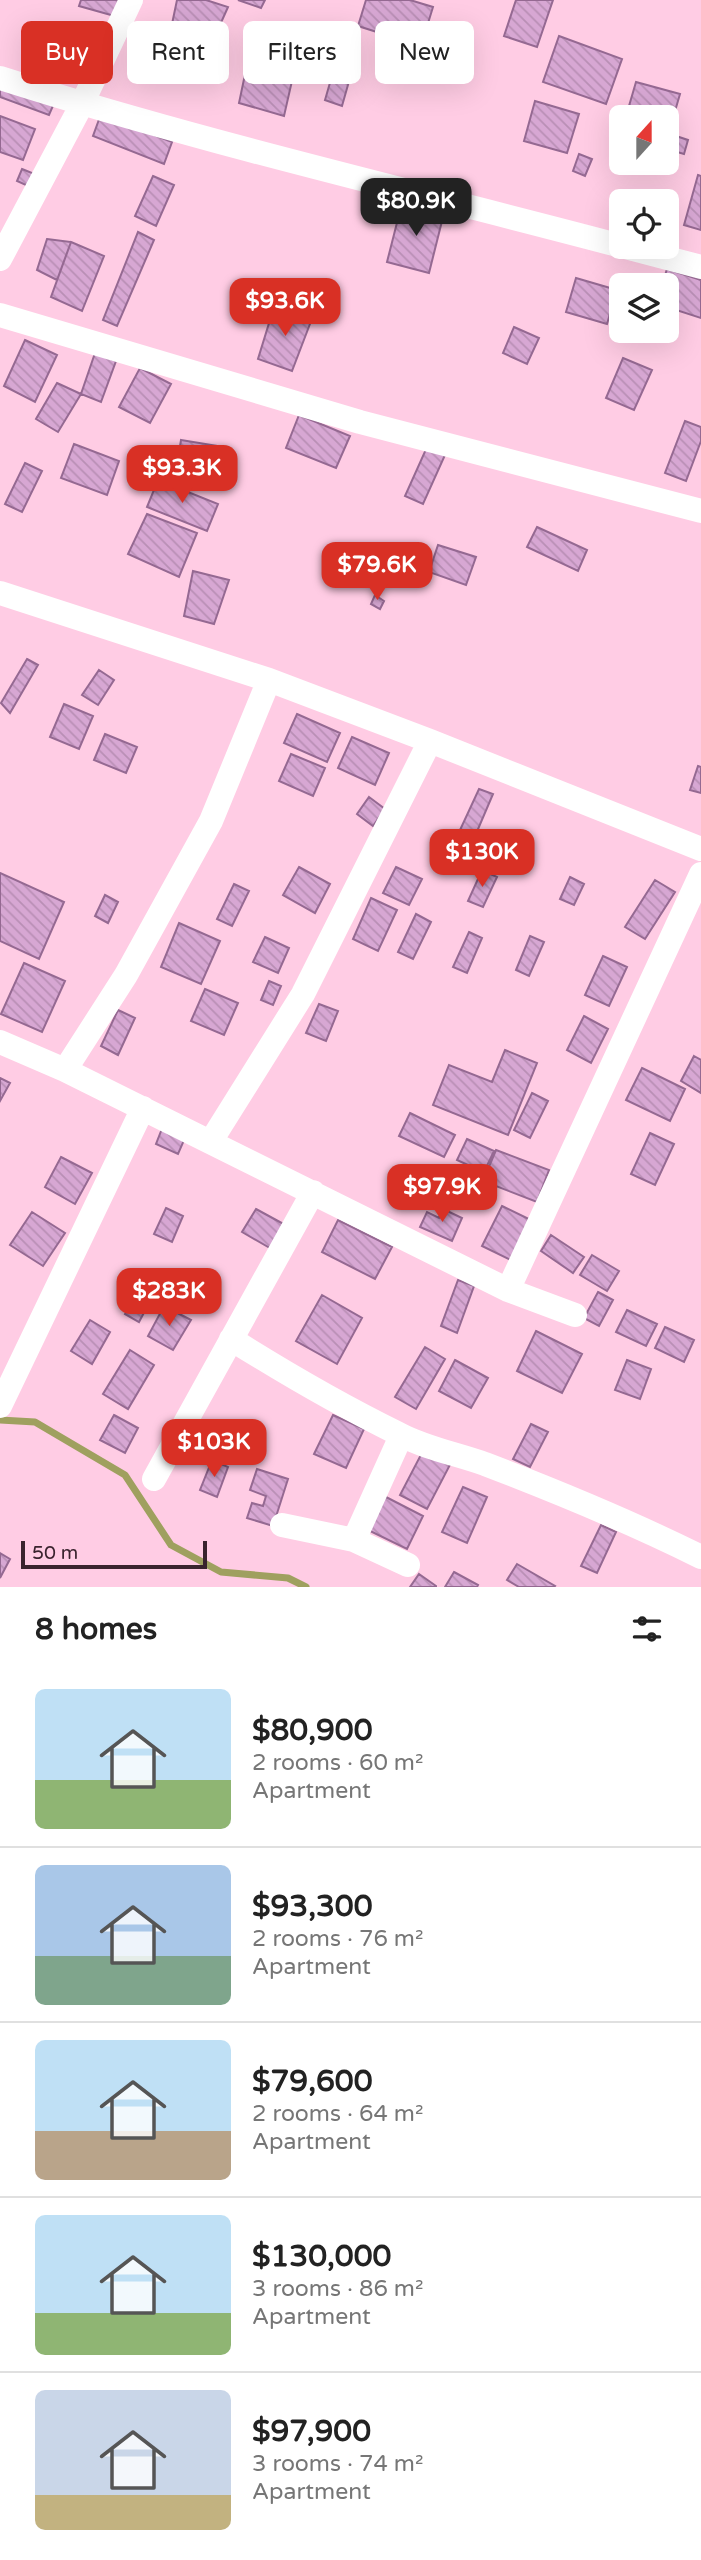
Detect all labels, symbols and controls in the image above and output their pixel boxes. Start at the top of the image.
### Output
chip: Buy [21,21,113,84]
chip: Rent [127,21,229,84]
chip: Filters [243,21,361,84]
chip: New [375,21,474,84]
north arrow [609,105,679,175]
map controls [609,105,679,343]
pin: $80.9K [359,178,473,238]
text: $80.9K [377,187,455,215]
button: locate [609,189,679,259]
button: layers [609,273,679,343]
pin: $93.6K [228,278,342,338]
text: $93.6K [246,287,324,315]
pin: $93.3K [125,446,239,505]
text: $93.3K [143,454,221,482]
pin: $79.6K [320,542,434,602]
text: $79.6K [338,551,416,579]
pin: $130K [433,830,531,889]
text: $130K [446,838,518,866]
pin: $97.9K [385,1164,499,1224]
text: $97.9K [403,1173,481,1201]
pin: $283K [120,1268,218,1328]
text: $283K [133,1277,205,1305]
pin: $103K [165,1420,263,1479]
text: $103K [178,1428,250,1456]
scale bar [21,1538,206,1570]
text: 50 m [32,1542,78,1564]
icon: filters [628,1610,666,1648]
text: 8 homes [35,1611,157,1648]
text: $80,900 [252,1712,372,1749]
icon: home [91,1717,175,1801]
text: 2 rooms · 60 m² [252,1749,423,1777]
text: Apartment [252,1777,371,1805]
text: $93,300 [252,1888,372,1925]
icon: home [91,1893,175,1977]
text: 2 rooms · 76 m² [252,1925,423,1953]
text: Apartment [252,1953,371,1981]
text: $79,600 [252,2063,372,2100]
icon: home [91,2068,175,2152]
text: 2 rooms · 64 m² [252,2100,423,2128]
text: Apartment [252,2128,371,2156]
text: $130,000 [252,2238,391,2275]
icon: home [91,2243,175,2327]
text: 3 rooms · 86 m² [252,2275,423,2303]
text: Apartment [252,2303,371,2331]
text: $97,900 [252,2413,371,2450]
icon: home [91,2418,175,2502]
text: 3 rooms · 74 m² [252,2450,423,2478]
text: Apartment [252,2478,371,2506]

